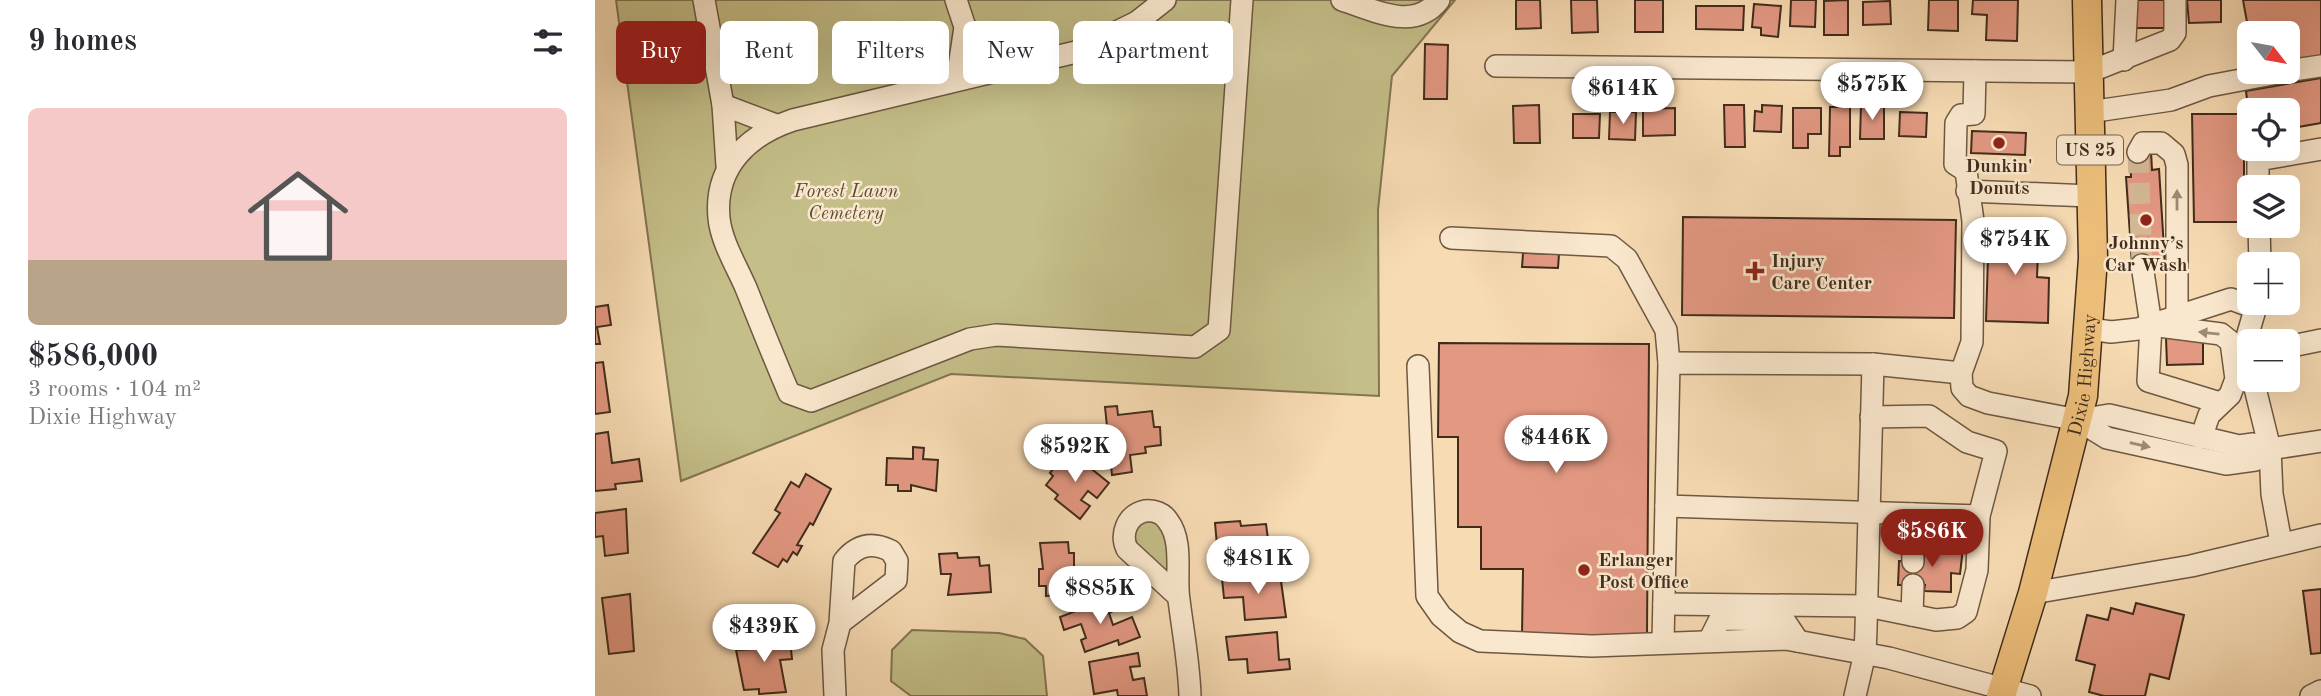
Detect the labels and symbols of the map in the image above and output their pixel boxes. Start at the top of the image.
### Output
north arrow [2237,21,2299,84]
pin: $575K [1823,62,1921,122]
pin: $614K [1574,66,1672,126]
marker: Dunkin' Donuts [1991,135,2007,151]
road number: US 25 [2057,135,2123,164]
place label: Dunkin' Donuts [1965,158,2033,199]
park label: Forest Lawn Cemetery [793,183,898,224]
one-way arrow [2171,189,2183,211]
marker: Johnny’s Car Wash [2138,212,2154,228]
pin: $754K [1966,218,2064,277]
place label: Johnny’s Car Wash [2105,235,2188,276]
place label: Injury Care Center [1771,253,1872,294]
marker: Injury Care Center [1745,261,1765,281]
street label: Dixie Highway [2066,313,2101,438]
one-way arrow [2197,327,2219,338]
pin: $446K [1507,416,1605,475]
pin: $592K [1026,424,1124,484]
one-way arrow [2129,440,2151,451]
pin: $586K [1883,510,1981,569]
pin: $481K [1209,536,1307,596]
place label: Erlanger Post Office [1598,552,1689,593]
marker: Erlanger Post Office [1576,562,1592,578]
pin: $885K [1051,566,1149,626]
pin: $439K [715,604,813,664]

